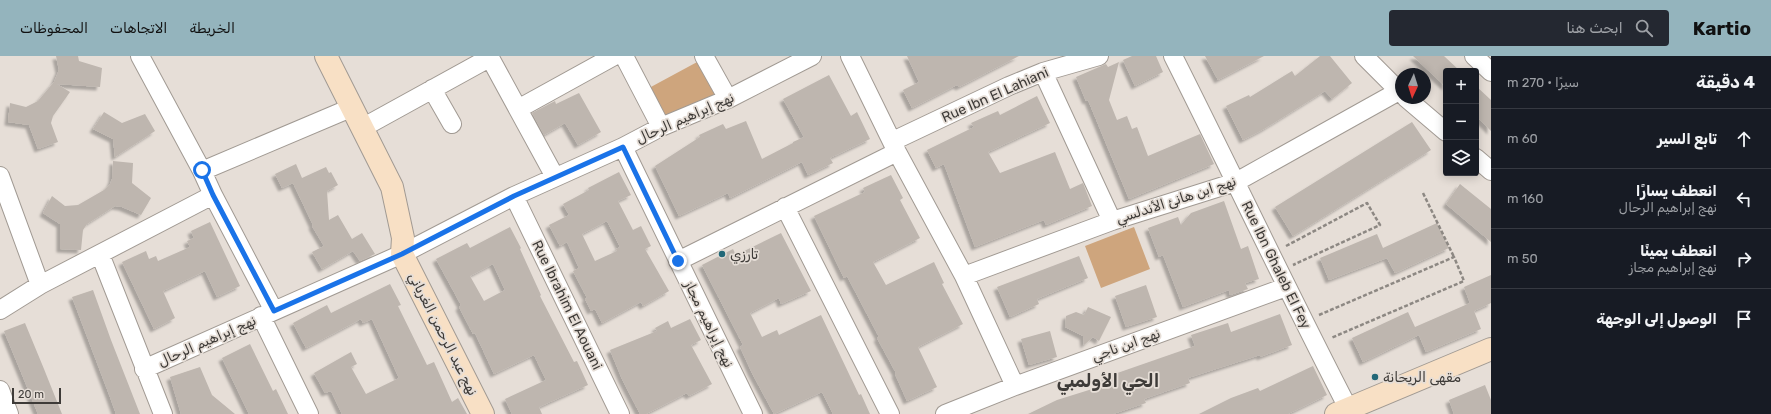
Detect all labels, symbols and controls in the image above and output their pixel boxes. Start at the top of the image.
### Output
search box [1389,10,1669,46]
icon: search [1633,17,1655,39]
text: Kartio [1693,17,1751,40]
text: ابحث هنا [1566,19,1623,37]
text: المحفوظات [20,20,88,37]
text: الاتجاهات [110,20,167,37]
text: الخريطة [189,20,235,37]
street label: Rue Ibn El Lahiani [939,64,1051,126]
north arrow [1395,68,1431,104]
map controls [1443,68,1479,176]
button: + [1443,68,1479,104]
text: 4 دقيقة [1696,72,1755,92]
text: سيرًا · 270 m [1507,75,1579,90]
street label: نهج إبراهيم الرحال [633,89,738,149]
button: − [1443,104,1479,140]
icon: ahead [1733,128,1755,150]
text: تابع السير [1657,130,1717,148]
text: 60 m [1507,131,1538,146]
button: layers [1443,140,1479,176]
route start [193,161,211,179]
street label: نهج ابن هانئ الأندلسي [1114,173,1239,229]
text: انعطف يسارًا [1636,182,1717,200]
icon: left [1733,188,1755,210]
text: 160 m [1507,191,1543,206]
street label: Rue Ibn Ghaleb El Fey [1238,198,1315,332]
text: نهج إبراهيم الرحال [1619,200,1717,215]
street label: Rue Ibrahim El Aouani [528,237,606,373]
text: انعطف يمينًا [1640,242,1717,260]
place label: تارزي [730,246,759,264]
icon: right [1733,248,1755,270]
marker: تارزي [717,249,727,259]
text: 50 m [1507,251,1538,266]
route end [669,252,687,270]
text: نهج إبراهيم مجاز [1629,260,1717,275]
street label: نهج عبد الرحمن الغرياني [403,270,481,399]
street label: نهج إبراهيم مجاز [678,277,737,371]
icon: arrive [1733,308,1755,330]
text: الوصول إلى الوجهة [1596,310,1717,328]
street label: نهج إبراهيم الرحال [155,312,260,372]
street label: نهج ابن ناجي [1089,325,1163,367]
place label: مقهى الريحانة [1383,369,1461,386]
district label: الحي الأولمبي [1057,370,1159,395]
marker: مقهى الريحانة [1370,372,1380,382]
scale bar [12,386,61,405]
text: 20 m [18,388,44,401]

